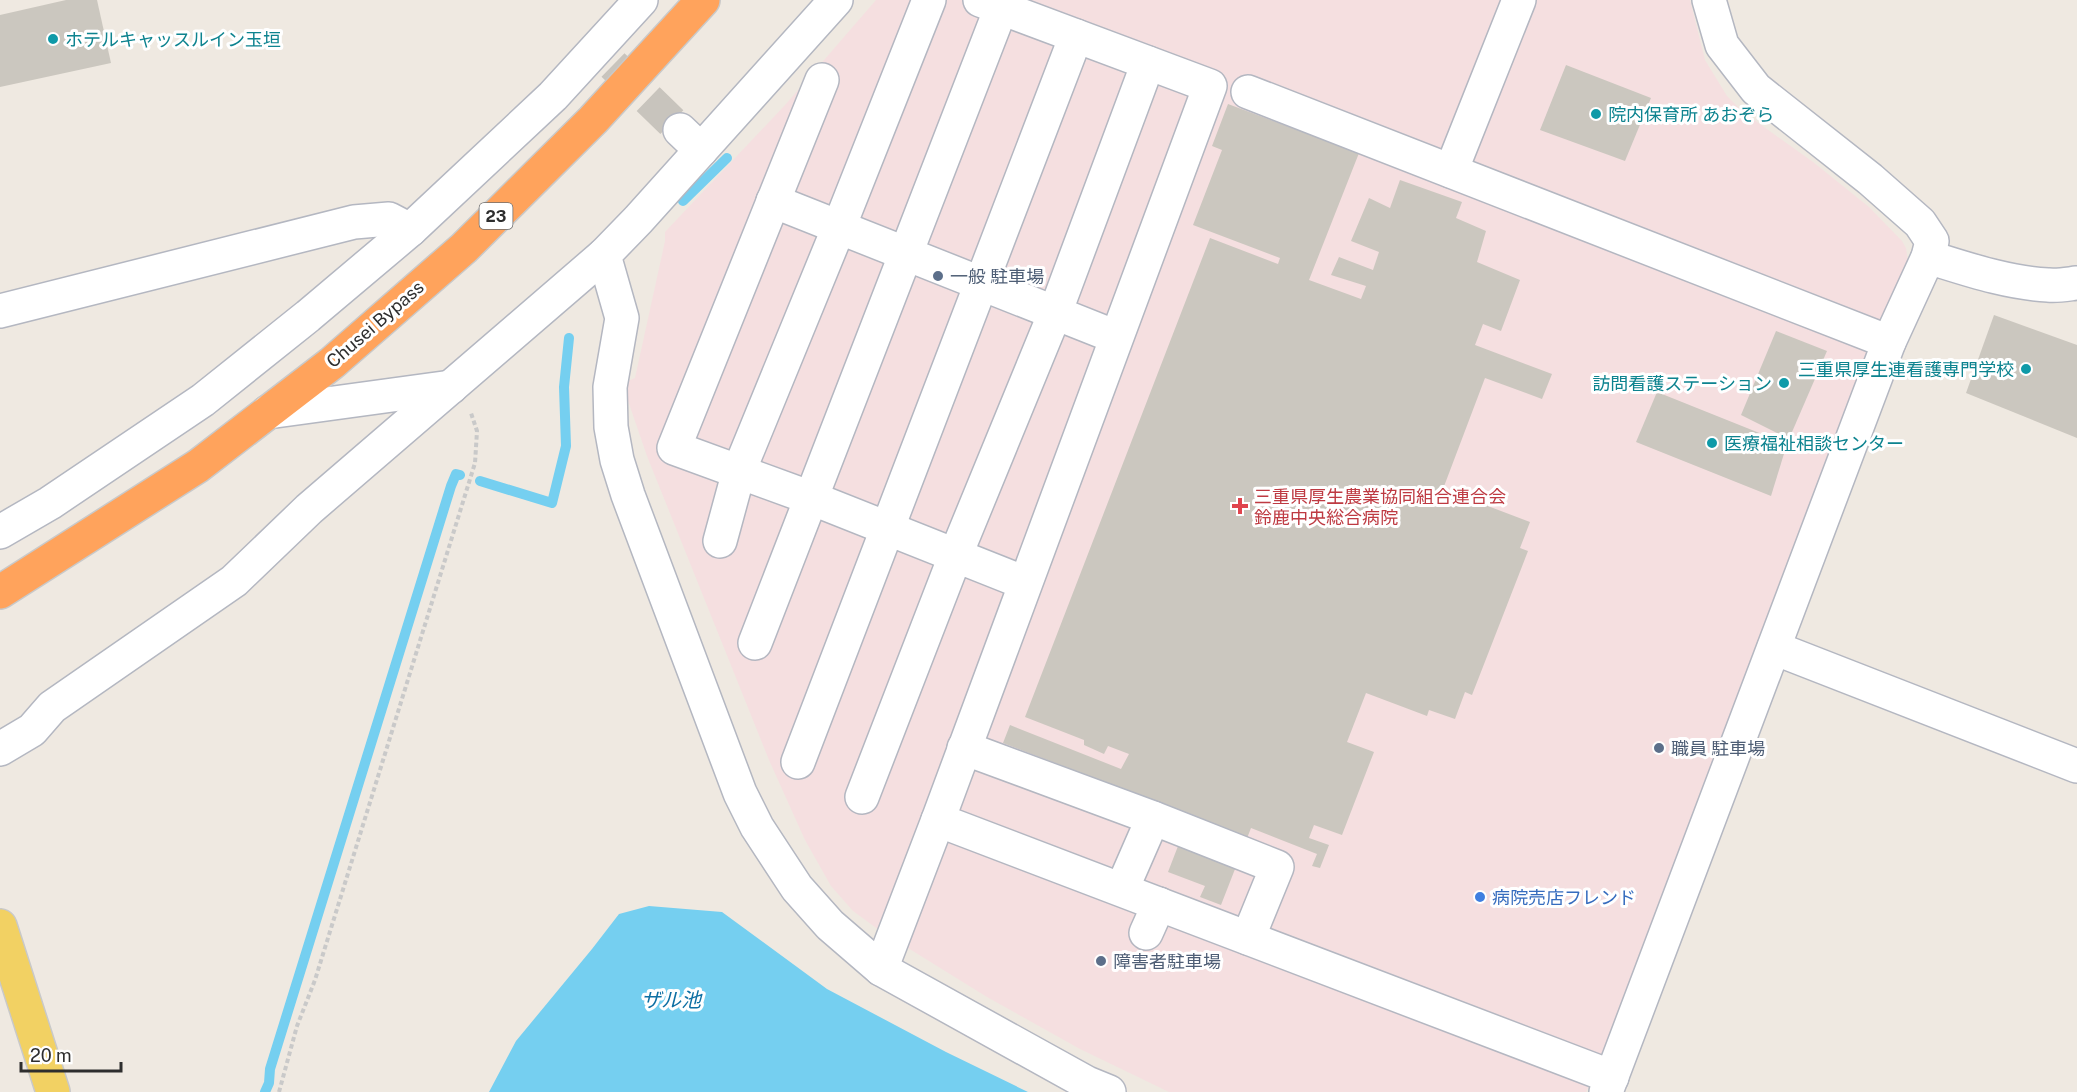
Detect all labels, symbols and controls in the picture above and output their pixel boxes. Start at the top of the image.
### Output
place label: ホテルキャッスルイン玉垣 [65,29,281,50]
marker: ホテルキャッスルイン玉垣 [46,32,60,46]
place label: 院内保育所 あおぞら [1608,104,1774,125]
marker: 院内保育所 あおぞら [1589,107,1603,121]
road number: 23 [480,203,512,229]
place label: 一般 駐車場 [950,266,1044,287]
marker: 一般 駐車場 [931,269,945,283]
street label: Chusei Bypass [322,276,428,372]
place label: 三重県厚生連看護専門学校 [1798,359,2014,380]
marker: 三重県厚生連看護専門学校 [2019,362,2033,376]
place label: 訪問看護ステーション [1592,373,1772,394]
marker: 訪問看護ステーション [1777,376,1791,390]
place label: 医療福祉相談センター [1724,433,1904,454]
marker: 医療福祉相談センター [1705,436,1719,450]
place label: 三重県厚生農業協同組合連合会 鈴鹿中央総合病院 [1254,486,1506,528]
marker: 三重県厚生農業協同組合連合会 鈴鹿中央総合病院 [1231,497,1249,515]
place label: 職員 駐車場 [1671,738,1765,759]
marker: 職員 駐車場 [1652,741,1666,755]
place label: 病院売店フレンド [1492,887,1636,908]
marker: 病院売店フレンド [1473,890,1487,904]
place label: 障害者駐車場 [1113,951,1221,972]
marker: 障害者駐車場 [1094,954,1108,968]
water label: ザル池 [641,988,703,1012]
scale bar [21,1035,122,1073]
text: 20 m [30,1045,72,1066]

